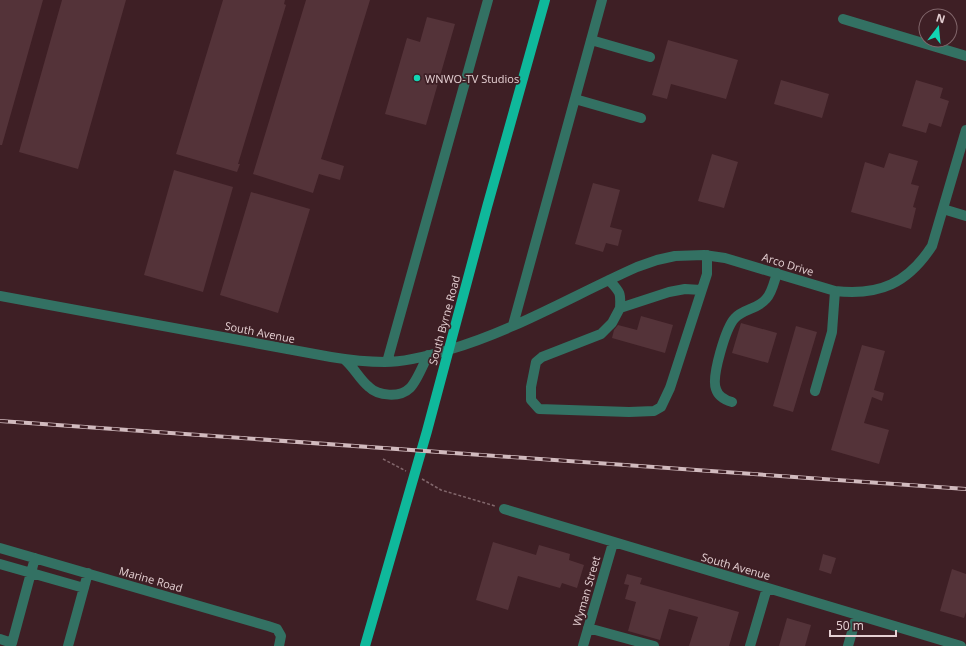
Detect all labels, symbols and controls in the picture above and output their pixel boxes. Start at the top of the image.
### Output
north arrow [918,8,958,48]
text: N [935,9,947,26]
place label: WNWO-TV Studios [425,71,519,86]
marker: WNWO-TV Studios [412,73,422,83]
street label: Arco Drive [760,249,816,279]
street label: South Byrne Road [425,274,463,366]
street label: South Avenue [224,318,296,346]
street label: South Avenue [700,549,772,583]
street label: Wyman Street [569,554,603,628]
street label: Marine Road [118,563,184,595]
scale bar [830,612,896,638]
text: 50 m [836,617,864,634]

